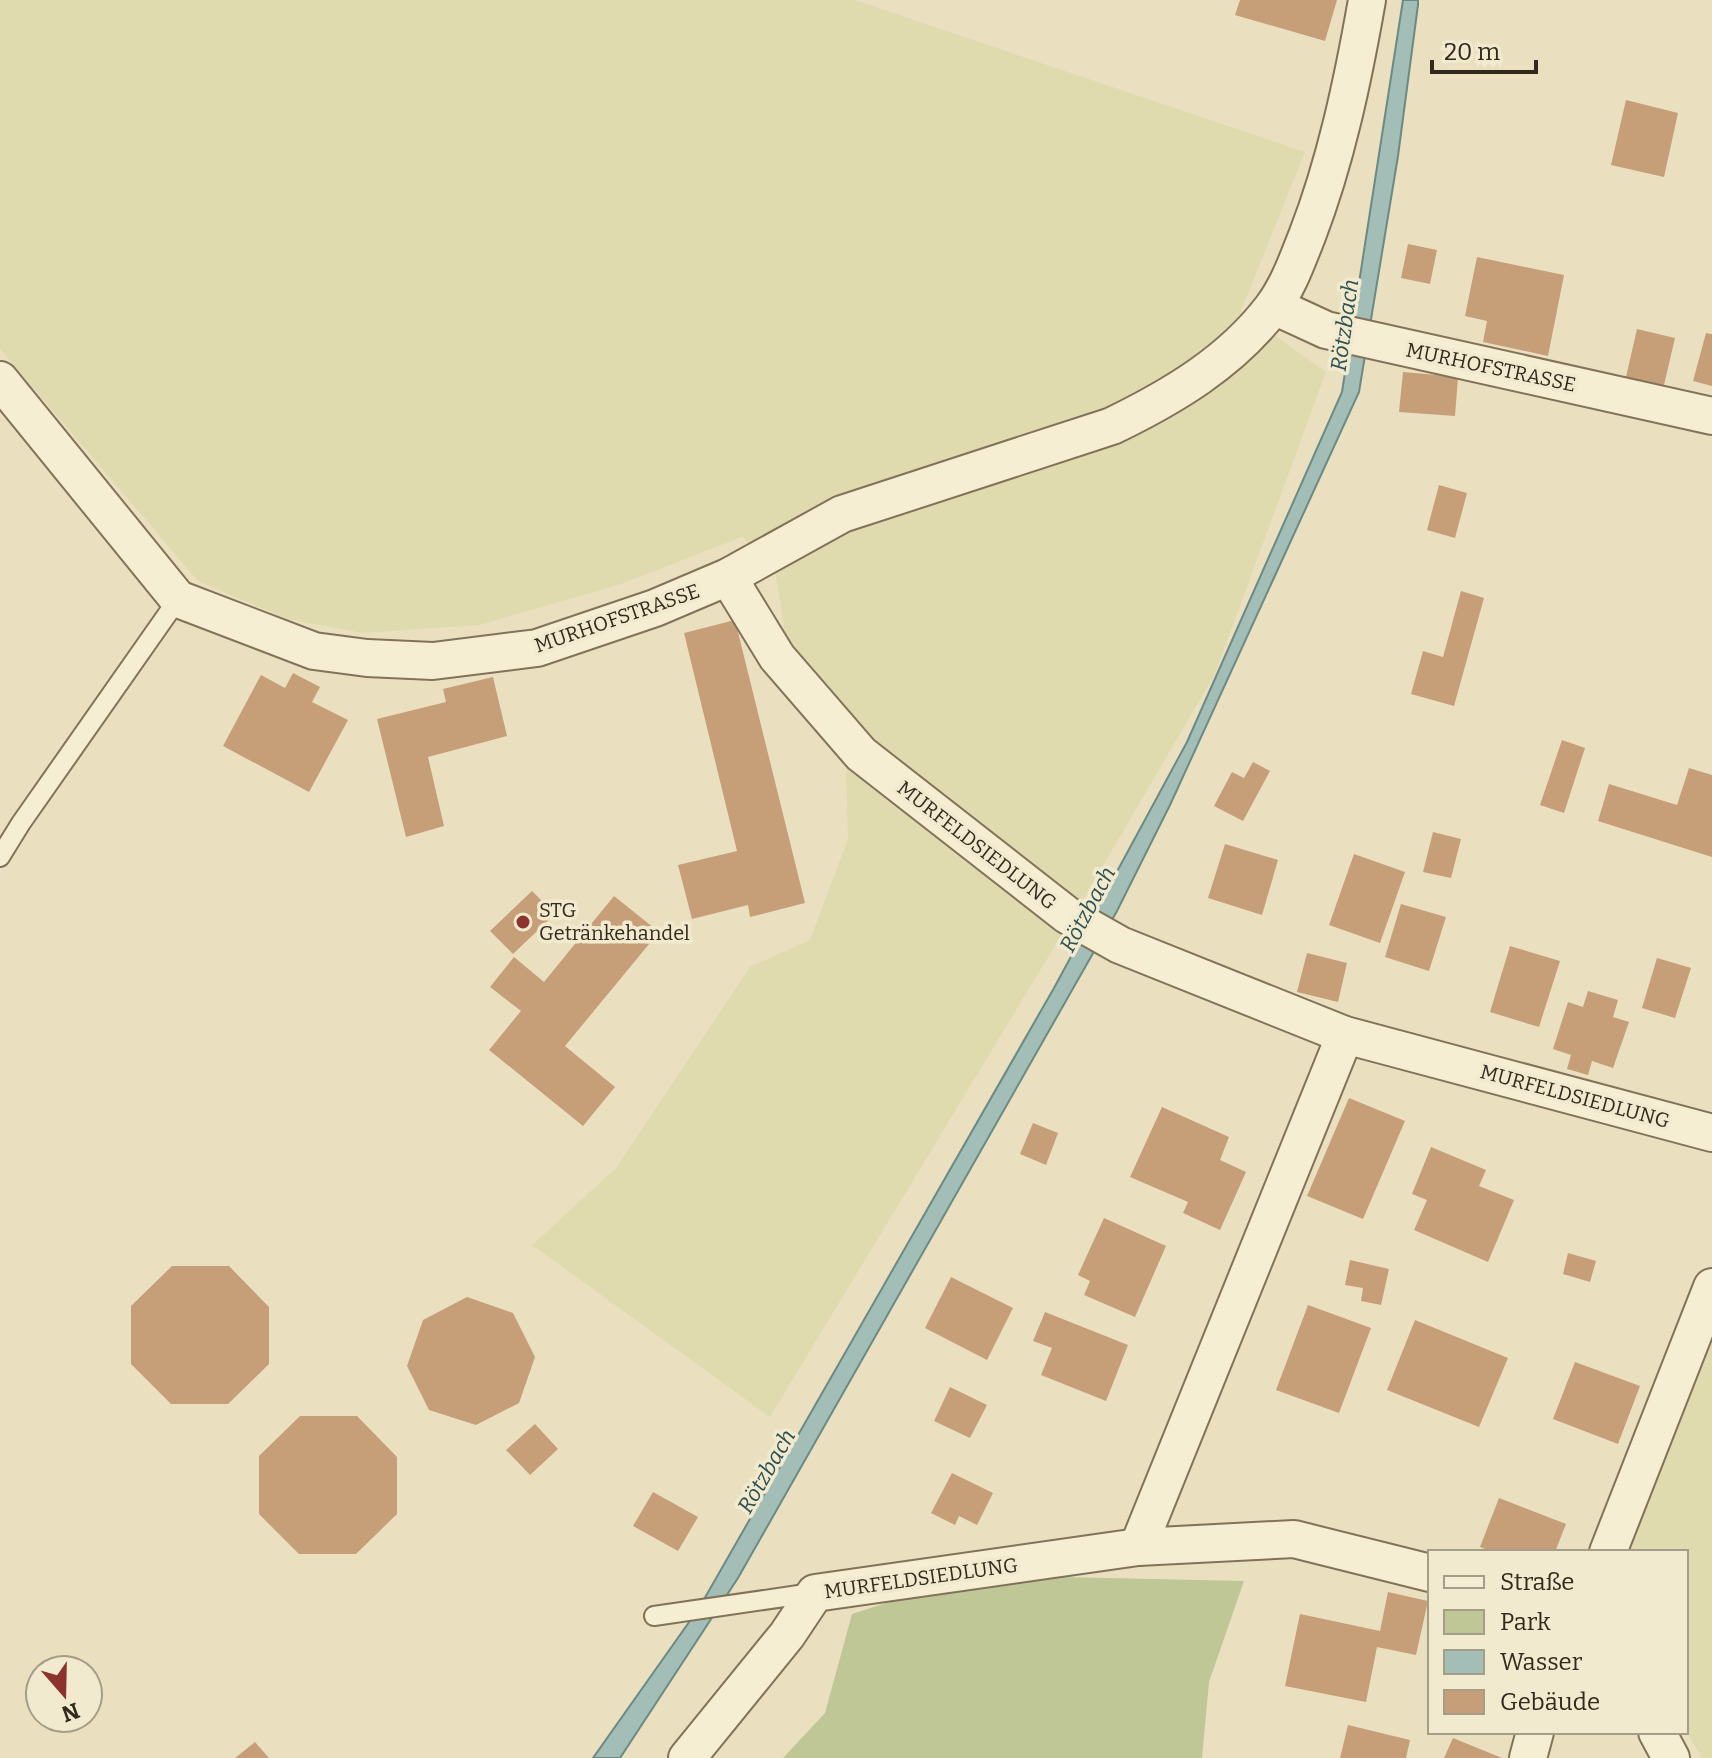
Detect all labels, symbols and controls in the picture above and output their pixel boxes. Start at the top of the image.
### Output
scale bar [1432,24,1536,74]
text: 20 m [1444,38,1500,66]
water label: Rötzbach [1325,277,1364,373]
street label: MURHOFSTRASSE [1404,337,1578,397]
street label: MURHOFSTRASSE [531,579,703,657]
street label: MURFELDSIEDLUNG [893,775,1061,915]
water label: Rötzbach [1054,862,1121,956]
place label: STG Getränkehandel [539,898,690,945]
marker: STG Getränkehandel [514,913,532,931]
street label: MURFELDSIEDLUNG [1478,1059,1673,1133]
water label: Rötzbach [732,1424,801,1518]
legend [1428,1550,1688,1734]
street label: MURFELDSIEDLUNG [823,1552,1020,1603]
text: Straße [1500,1568,1574,1596]
text: Park [1500,1608,1551,1636]
text: Wasser [1500,1648,1583,1676]
north arrow [24,1654,104,1734]
text: Gebäude [1500,1688,1600,1716]
text: N [58,1697,83,1728]

